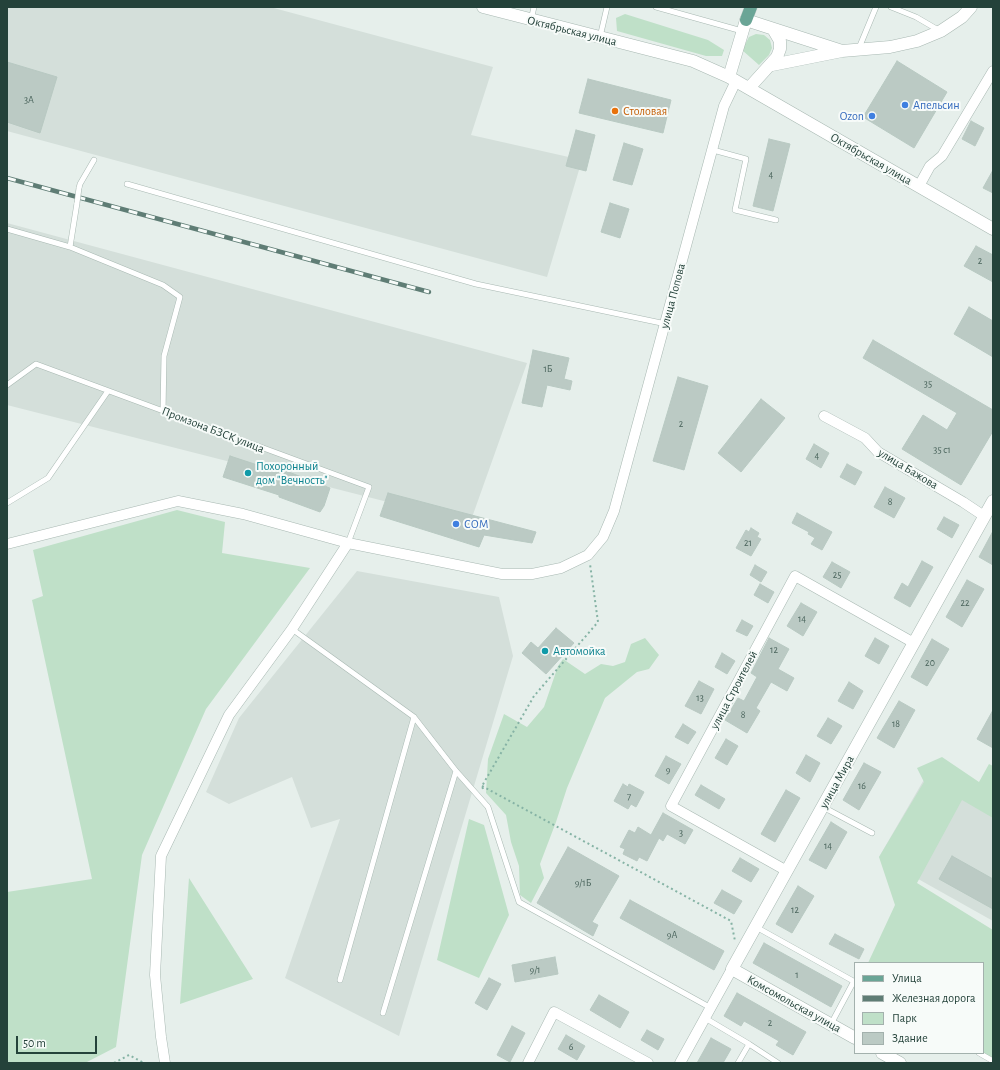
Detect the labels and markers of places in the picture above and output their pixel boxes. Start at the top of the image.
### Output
place label: Апельсин [913,98,960,112]
marker: Апельсин [900,100,910,110]
place label: Столовая [623,104,667,118]
marker: Столовая [610,106,620,116]
place label: Ozon [840,109,864,123]
marker: Ozon [867,111,877,121]
place label: Похоронный дом "Вечность" [256,459,328,487]
marker: Похоронный дом "Вечность" [243,468,253,478]
place label: СОМ [464,517,489,531]
marker: СОМ [451,519,461,529]
place label: Автомойка [553,644,605,658]
marker: Автомойка [540,646,550,656]

